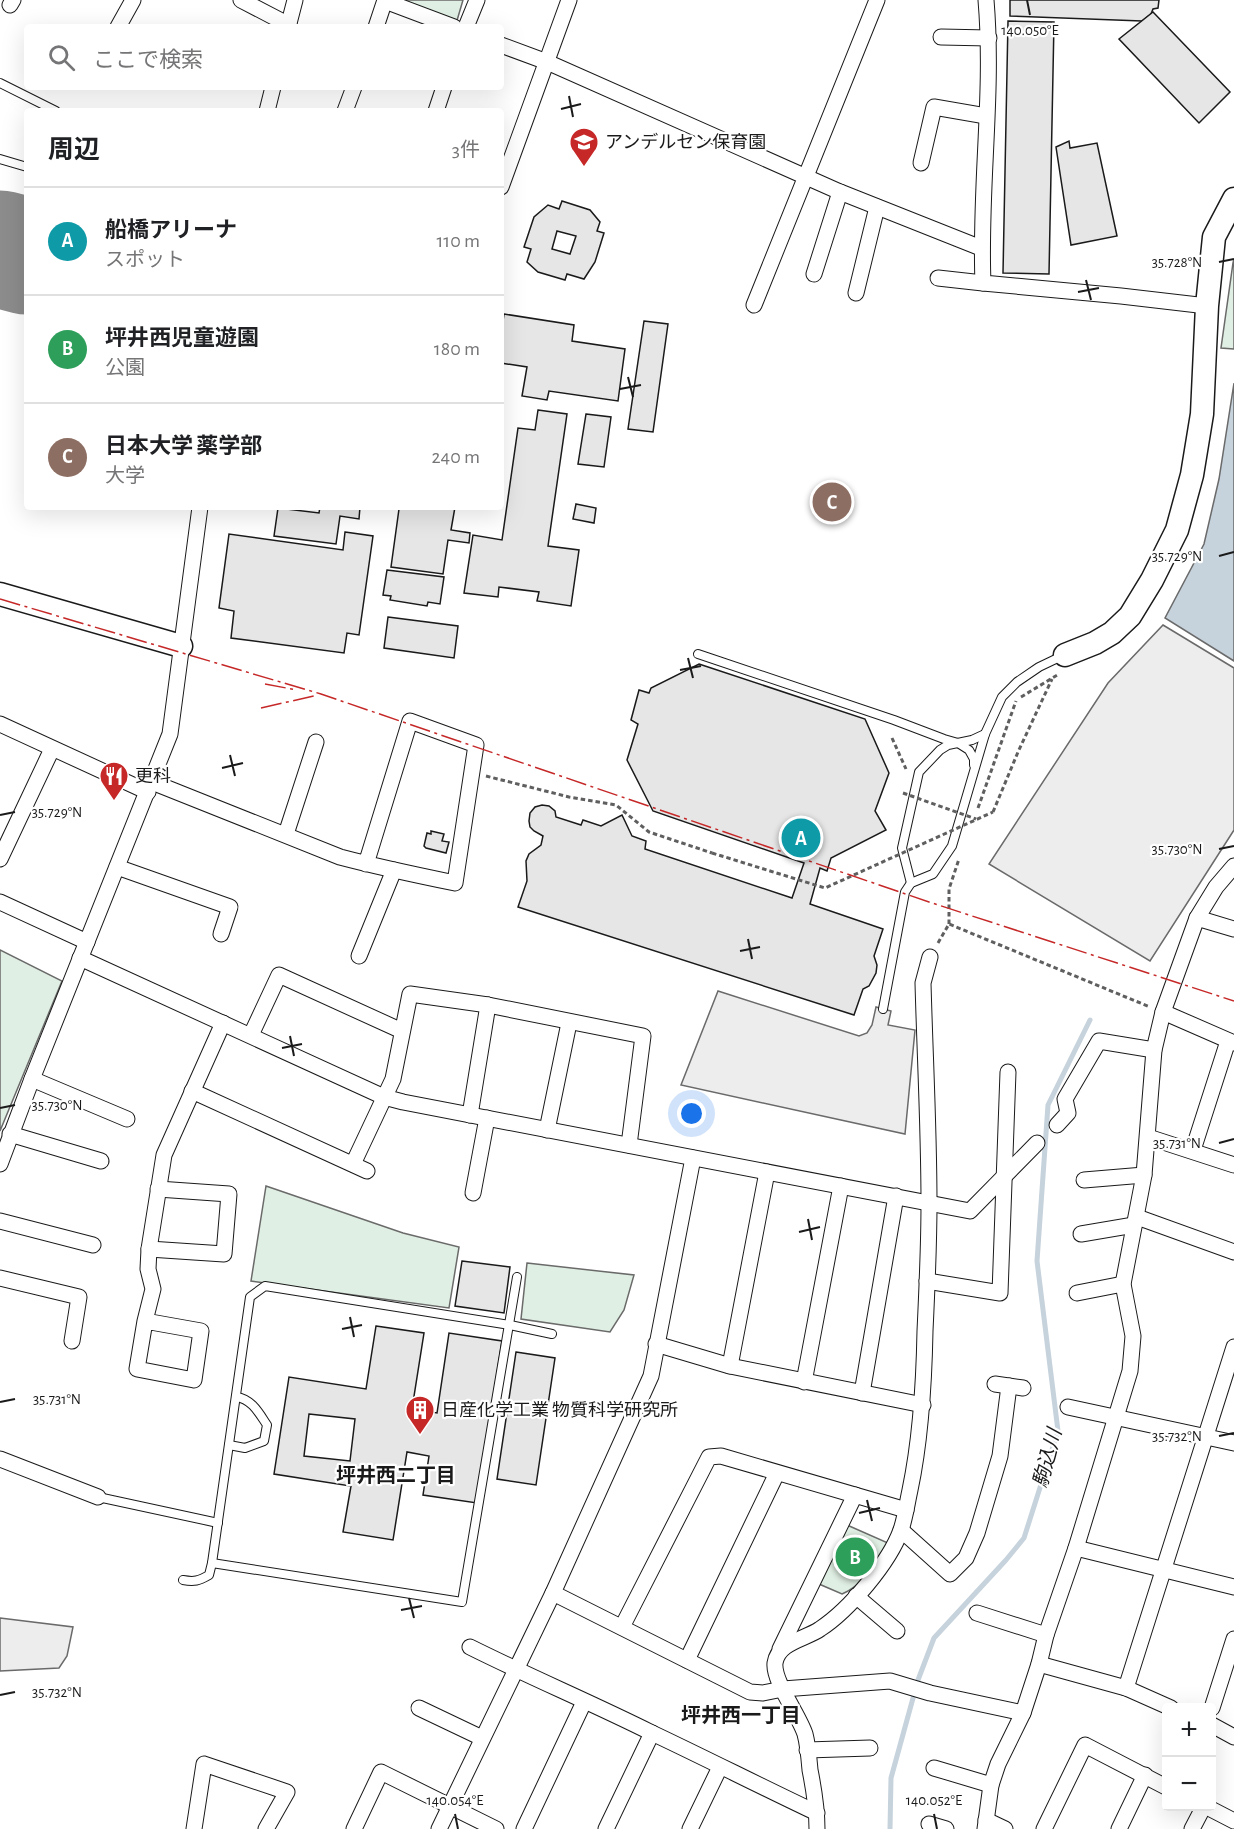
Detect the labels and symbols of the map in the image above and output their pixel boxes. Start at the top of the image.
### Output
text: 140.050°E [1001,23,1059,38]
school or university icon: アンデルセン保育園 [568,126,600,168]
place label: アンデルセン保育園 [605,132,766,152]
text: 35.728°N [1152,255,1202,270]
pin: C [812,480,852,524]
text: 35.729°N [1152,549,1202,564]
restaurant icon: 更科 [98,760,130,802]
place label: 更科 [135,767,171,786]
text: 35.729°N [32,805,82,820]
pin: A [782,816,820,860]
text: 35.730°N [1152,842,1202,857]
text: 35.730°N [32,1098,82,1113]
your location [677,1099,706,1128]
text: 35.731°N [1153,1136,1201,1151]
text: 35.731°N [33,1392,81,1407]
building icon: 日産化学工業 物質科学研究所 [404,1394,436,1436]
place label: 日産化学工業 物質科学研究所 [441,1400,678,1420]
water label: 駒込川 [1030,1425,1066,1490]
text: 35.732°N [1152,1429,1202,1444]
district label: 坪井西二丁目 [336,1464,456,1486]
pin: B [836,1534,874,1580]
text: 35.732°N [32,1685,82,1700]
district label: 坪井西一丁目 [681,1704,801,1726]
text: 140.054°E [427,1793,483,1808]
text: 140.052°E [906,1793,962,1808]

